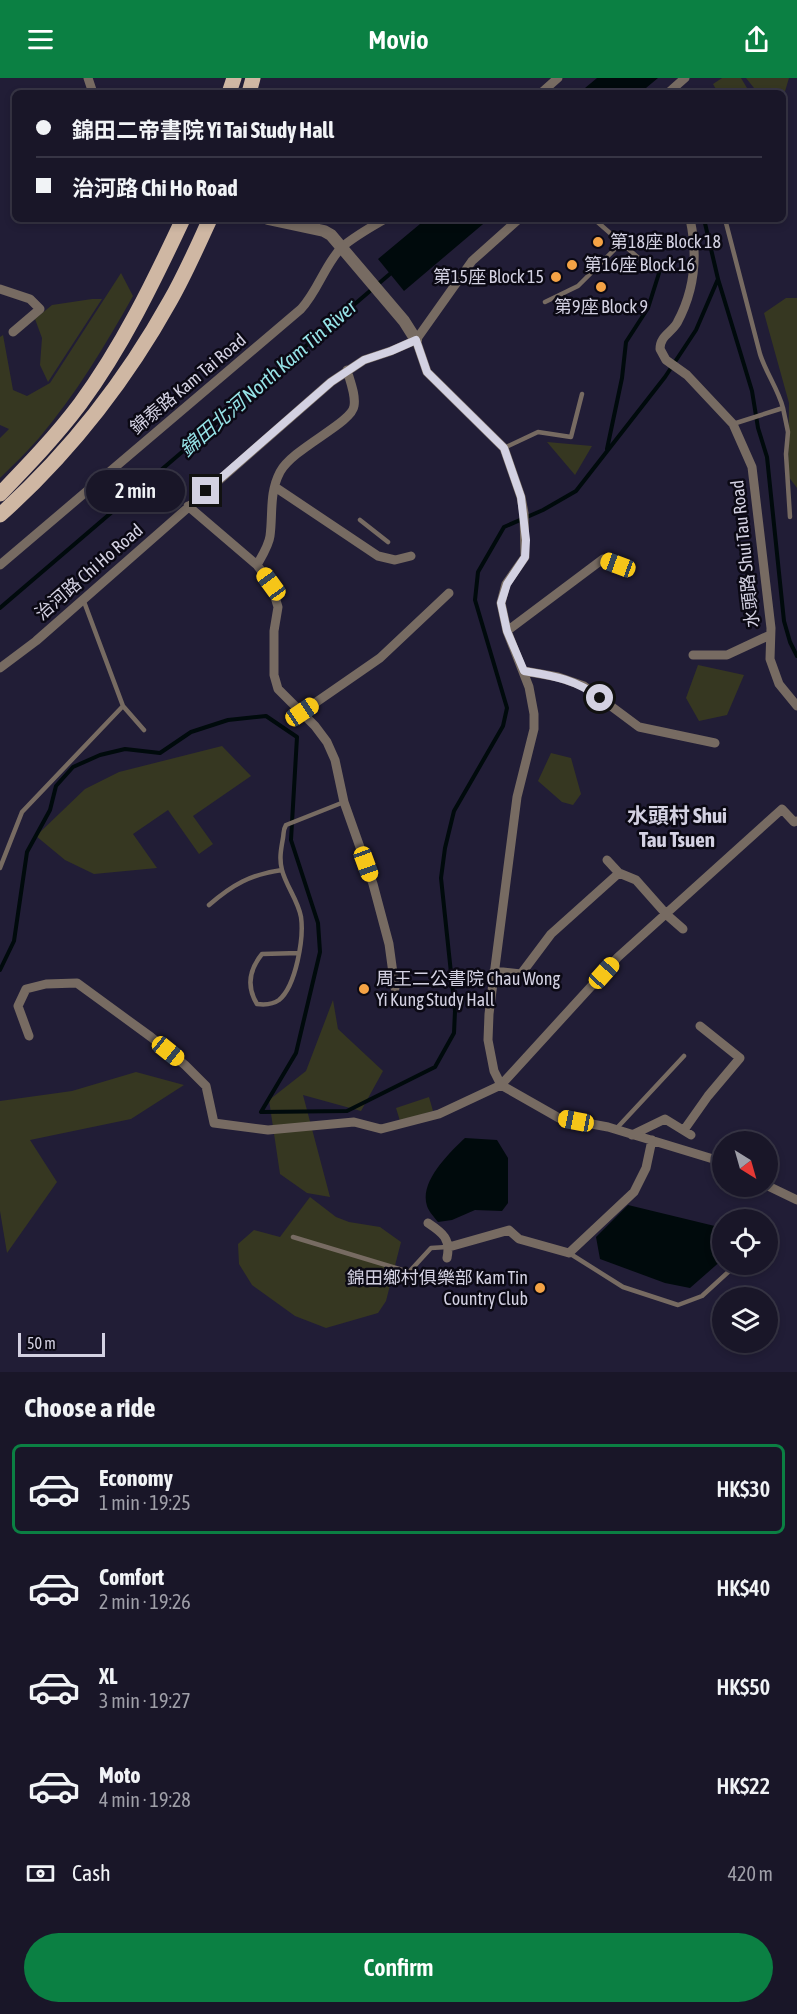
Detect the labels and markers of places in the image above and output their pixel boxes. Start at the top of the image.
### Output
place label: 第18座 Block 18 [610,231,721,252]
marker: 第18座 Block 18 [591,235,605,249]
place label: 第16座 Block 16 [584,254,695,275]
marker: 第16座 Block 16 [565,258,579,272]
place label: 第15座 Block 15 [433,266,544,287]
marker: 第15座 Block 15 [549,270,563,284]
marker: 第9座 Block 9 [594,280,608,294]
place label: 第9座 Block 9 [554,296,648,317]
place label: 周王二公書院 Chau Wong Yi Kung Study Hall [376,968,561,1010]
marker: 周王二公書院 Chau Wong Yi Kung Study Hall [357,982,371,996]
place label: 錦田鄉村俱樂部 Kam Tin Country Club [347,1267,528,1309]
marker: 錦田鄉村俱樂部 Kam Tin Country Club [533,1281,547,1295]

